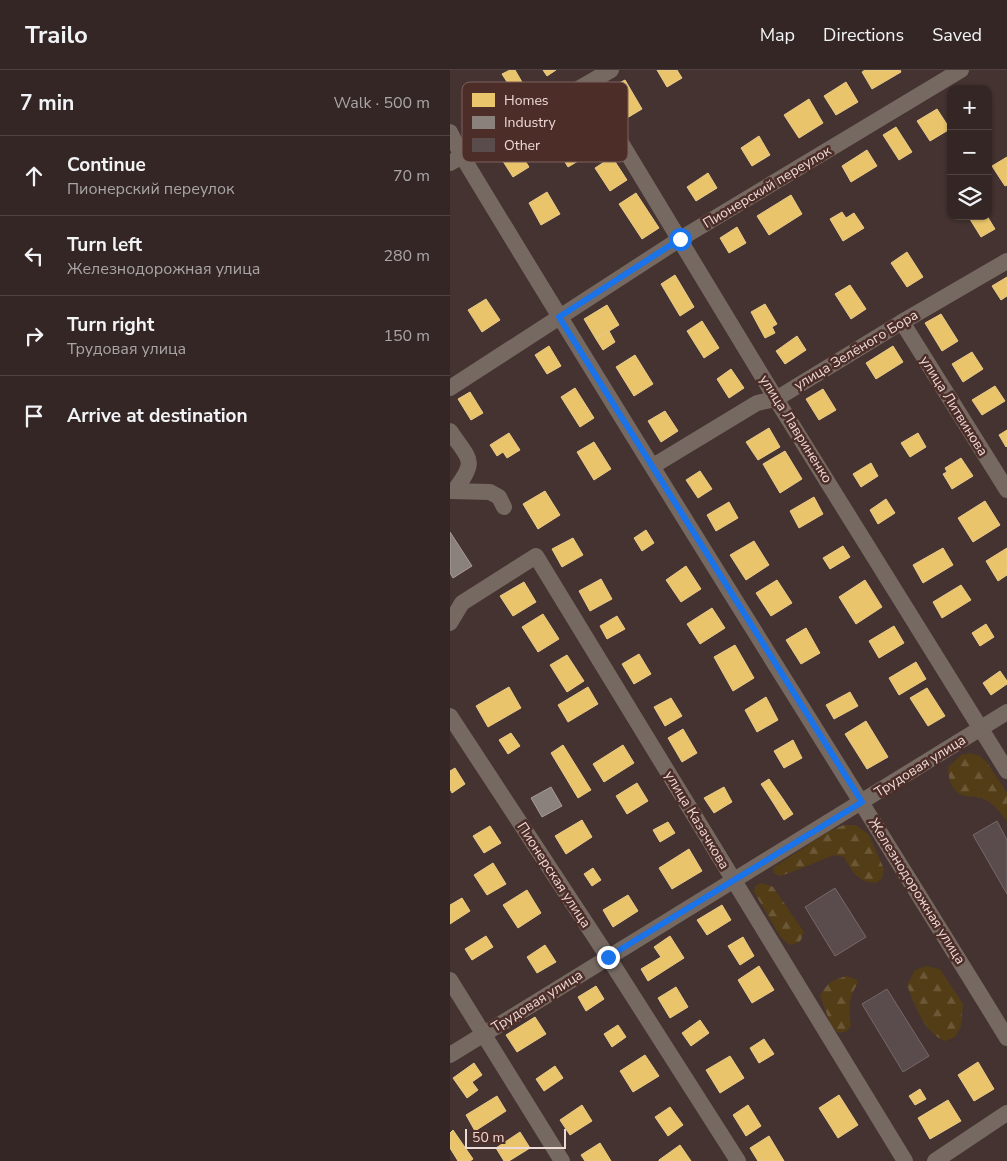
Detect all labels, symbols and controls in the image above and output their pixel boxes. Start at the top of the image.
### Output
text: Trailo [25,19,88,51]
text: Map [760,23,795,47]
text: Directions [823,23,904,47]
text: Saved [932,23,982,47]
legend [462,82,628,162]
map controls [947,85,992,220]
button: + [947,85,992,130]
text: 7 min [20,89,74,117]
text: Homes [504,91,549,110]
text: Walk · 500 m [334,92,430,114]
text: Industry [504,113,557,132]
button: − [947,130,992,175]
text: Other [504,136,540,155]
street label: Пионерский переулок [699,141,835,233]
text: Continue [67,152,146,178]
icon: ahead [20,162,48,190]
text: 70 m [393,165,430,187]
button: layers [947,175,992,220]
text: Пионерский переулок [67,178,234,200]
route start [669,228,692,251]
text: Turn left [67,232,142,258]
icon: left [20,242,48,270]
text: 280 m [383,245,430,267]
text: Железнодорожная улица [67,258,260,280]
street label: улица Зелёного Бора [790,305,922,395]
text: Turn right [67,312,154,338]
icon: right [20,322,48,350]
text: 150 m [383,325,430,347]
text: Трудовая улица [67,338,186,360]
street label: улица Литвинова [916,352,992,460]
street label: улица Лавриненко [755,371,837,487]
icon: arrive [20,402,48,430]
text: Arrive at destination [67,403,248,429]
street label: Трудовая улица [871,730,969,802]
street label: улица Казачкова [660,767,734,873]
street label: Железнодорожная улица [864,814,970,968]
street label: Пионерская улица [513,818,595,932]
route end [597,946,620,969]
street label: Трудовая улица [488,965,586,1037]
scale bar [465,1126,566,1149]
text: 50 m [472,1128,504,1147]

